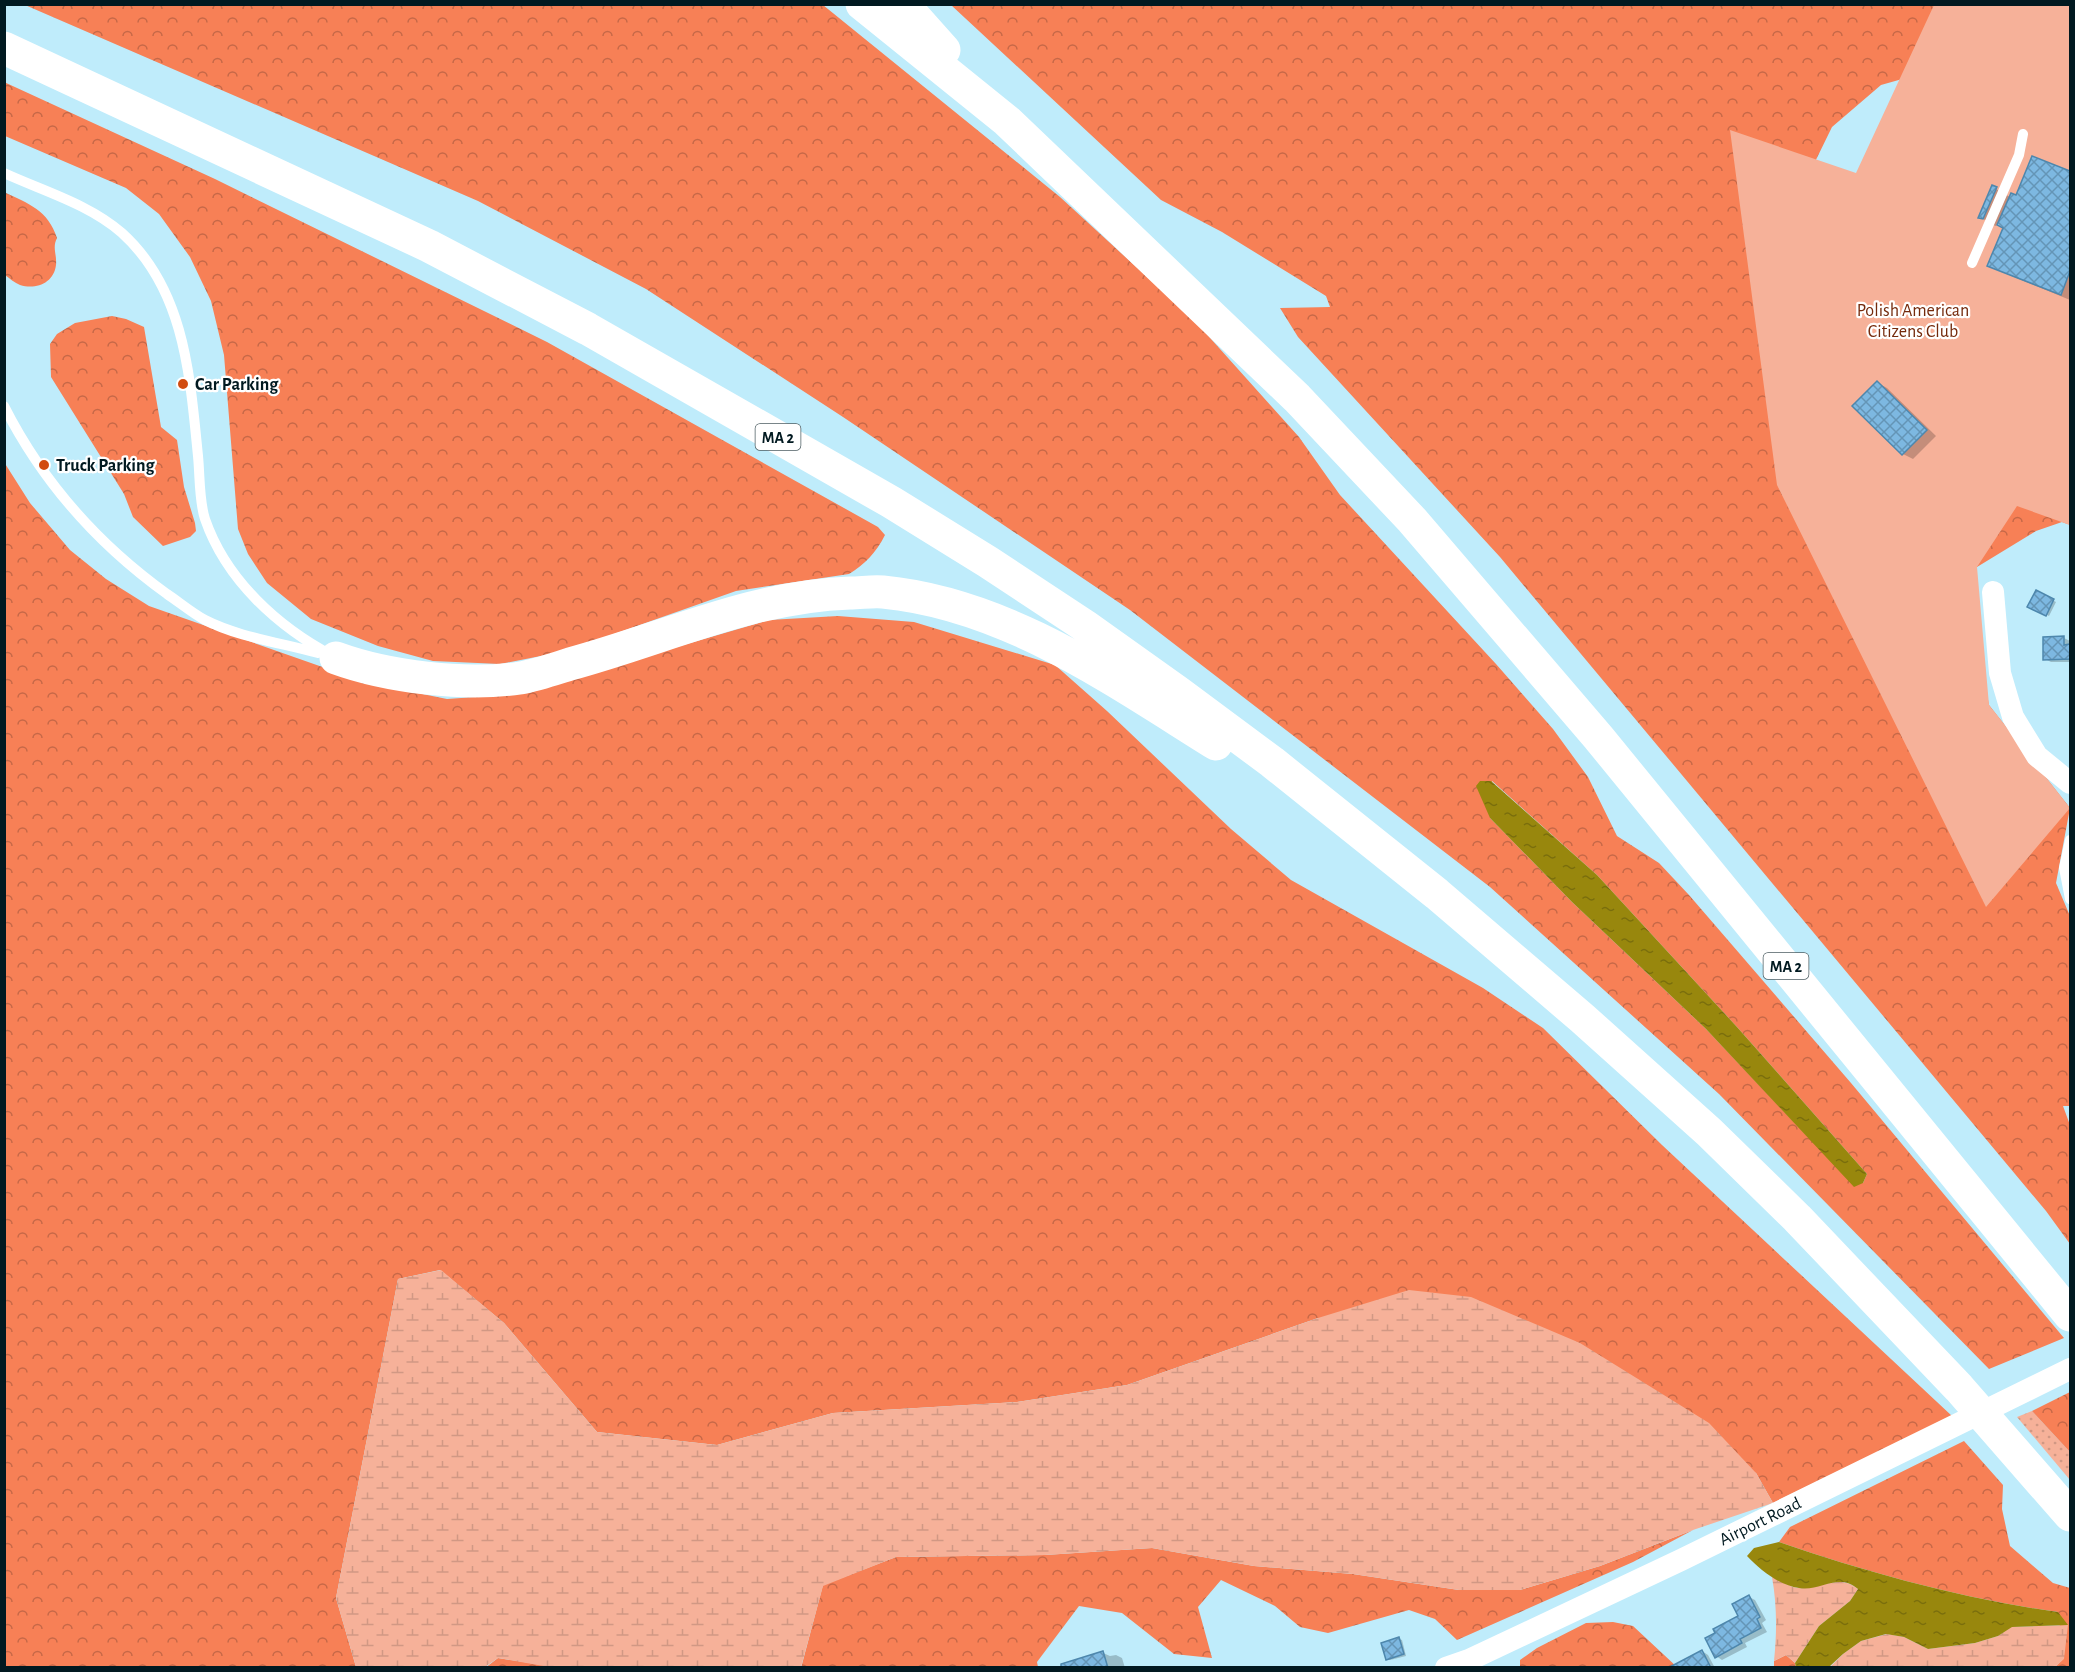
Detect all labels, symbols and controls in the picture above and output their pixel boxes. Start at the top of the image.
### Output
park label: Polish American Citizens Club [1857,302,1969,341]
place label: Car Parking [195,376,279,394]
marker: Car Parking [176,377,190,391]
road number: MA 2 [756,424,800,450]
place label: Truck Parking [56,457,156,475]
marker: Truck Parking [37,458,51,472]
road number: MA 2 [1764,953,1808,979]
street label: Airport Road [1717,1494,1804,1549]

